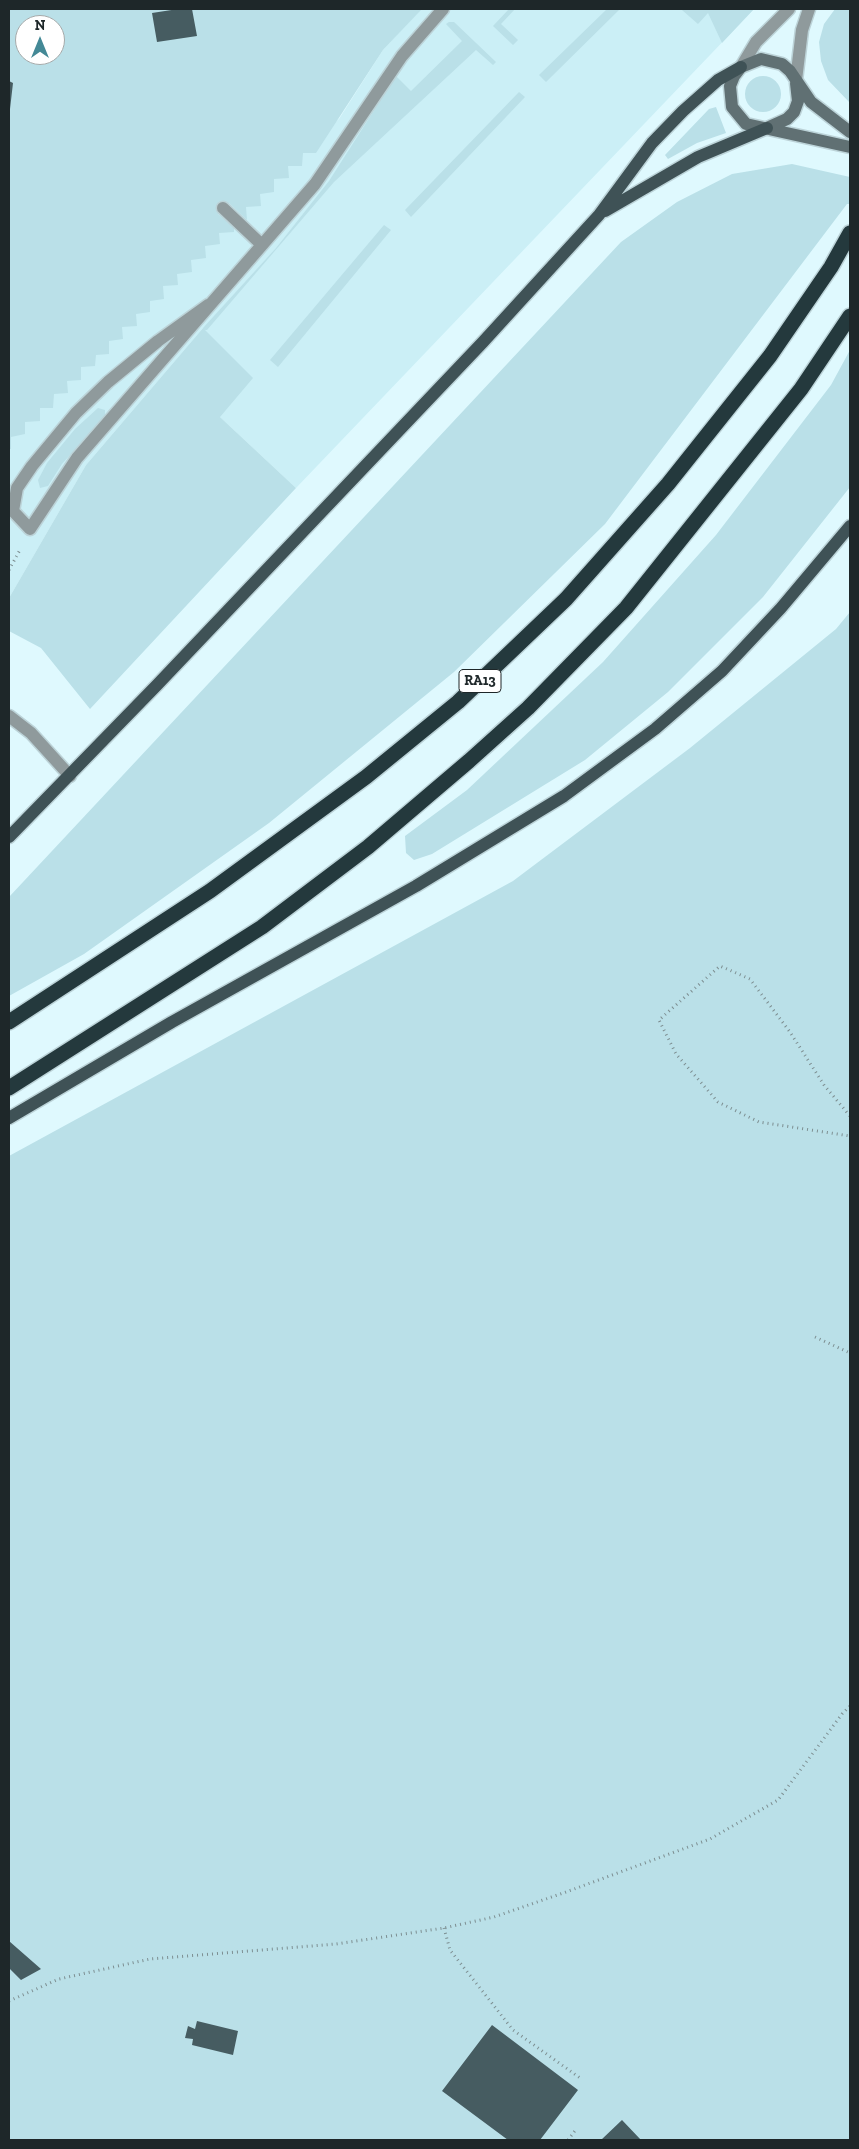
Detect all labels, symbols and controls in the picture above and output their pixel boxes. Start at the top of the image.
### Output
north arrow [15,15,65,65]
text: N [35,17,45,34]
road number: RA13 [459,669,501,692]

